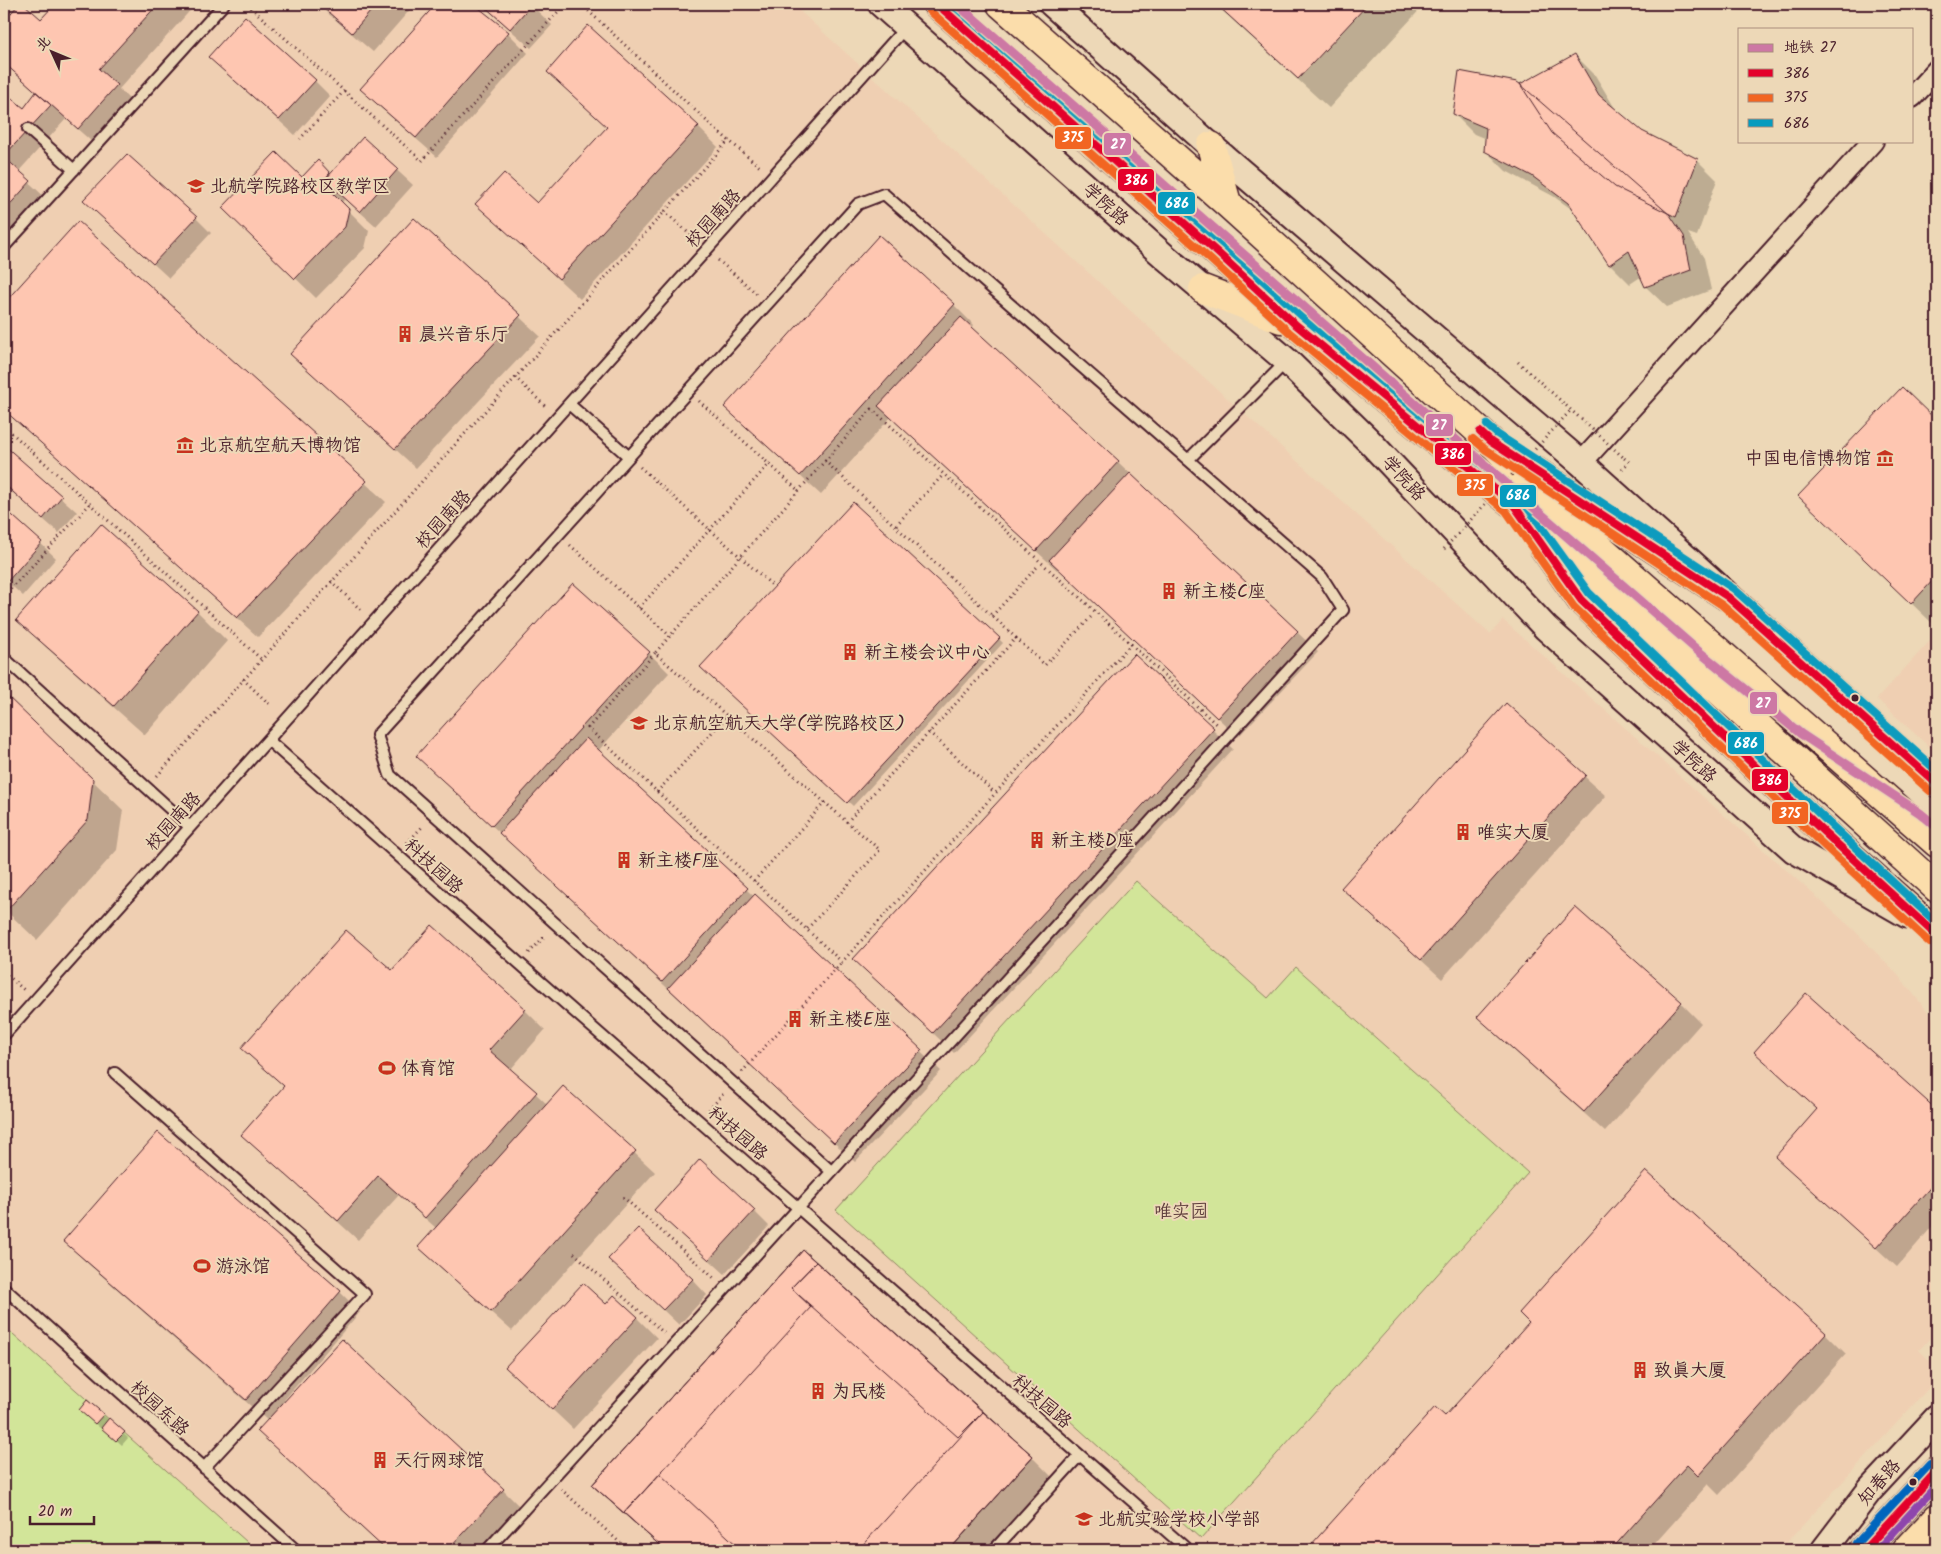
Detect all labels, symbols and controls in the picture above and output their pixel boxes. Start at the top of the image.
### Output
north arrow [28,28,78,78]
legend [1738,28,1914,142]
text: 北 [31,31,56,56]
text: 地铁 27 [1784,36,1837,60]
text: 386 [1784,62,1810,86]
text: 375 [1784,86,1808,110]
text: 686 [1784,112,1810,136]
line badge: 375 [1054,126,1092,150]
text: 375 [1061,127,1086,149]
line badge: 27 [1103,132,1132,156]
text: 27 [1111,134,1126,156]
line badge: 386 [1117,168,1155,192]
text: 386 [1123,170,1148,192]
place label: 北航学院路校区教学区 [210,173,390,202]
school or university icon: 北航学院路校区教学区 [186,176,206,196]
street label: 学院路 [1075,176,1135,234]
street label: 校园南路 [679,183,749,255]
line badge: 686 [1157,191,1196,215]
text: 686 [1165,193,1189,215]
place label: 晨兴音乐厅 [419,321,509,350]
building icon: 晨兴音乐厅 [395,324,415,344]
line badge: 27 [1425,413,1454,437]
text: 27 [1432,415,1447,437]
place label: 北京航空航天博物馆 [199,432,361,461]
museum icon: 北京航空航天博物馆 [175,435,195,455]
line badge: 386 [1434,442,1472,466]
text: 386 [1440,444,1465,466]
place label: 中国电信博物馆 [1745,445,1871,474]
museum icon: 中国电信博物馆 [1875,448,1895,468]
street label: 学院路 [1374,449,1432,509]
line badge: 375 [1456,473,1494,497]
text: 375 [1463,475,1488,497]
street label: 校园南路 [409,484,479,556]
line badge: 686 [1499,484,1537,508]
text: 686 [1506,485,1530,507]
place label: 新主楼C座 [1183,578,1266,607]
building icon: 新主楼C座 [1159,581,1179,601]
place label: 新主楼会议中心 [864,639,990,668]
building icon: 新主楼会议中心 [840,642,860,662]
line badge: 27 [1749,691,1778,715]
text: 27 [1756,693,1771,715]
unlabelled marker [1850,693,1860,703]
place label: 北京航空航天大学(学院路校区) [653,710,905,739]
school or university icon: 北京航空航天大学(学院路校区) [629,713,649,733]
line badge: 686 [1727,731,1765,755]
street label: 学院路 [1663,733,1723,791]
text: 686 [1734,733,1758,755]
line badge: 386 [1751,768,1789,792]
text: 386 [1757,770,1782,792]
street label: 校园南路 [139,786,209,858]
line badge: 375 [1771,801,1809,825]
text: 375 [1778,803,1803,825]
place label: 唯实大厦 [1477,819,1549,848]
building icon: 唯实大厦 [1453,822,1473,842]
place label: 新主楼D座 [1051,827,1135,856]
building icon: 新主楼D座 [1027,830,1047,850]
street label: 科技园路 [397,832,469,902]
place label: 新主楼F座 [638,847,719,876]
building icon: 新主楼F座 [614,850,634,870]
place label: 新主楼E座 [809,1006,892,1035]
building icon: 新主楼E座 [785,1009,805,1029]
place label: 体育馆 [401,1055,455,1084]
sports icon: 体育馆 [377,1058,397,1078]
street label: 科技园路 [700,1100,774,1169]
park label: 唯实园 [1154,1198,1208,1227]
place label: 游泳馆 [216,1253,270,1282]
sports icon: 游泳馆 [192,1256,212,1276]
place label: 致真大厦 [1654,1357,1726,1386]
building icon: 致真大厦 [1630,1360,1650,1380]
street label: 科技园路 [1004,1368,1078,1437]
street label: 校园东路 [123,1374,195,1444]
place label: 为民楼 [832,1378,886,1407]
building icon: 为民楼 [808,1381,828,1401]
place label: 天行网球馆 [394,1447,484,1476]
building icon: 天行网球馆 [370,1450,390,1470]
street label: 知春路 [1851,1453,1909,1513]
unlabelled marker [1908,1477,1918,1487]
scale bar [30,1494,94,1526]
text: 20 m [38,1500,72,1524]
place label: 北航实验学校小学部 [1098,1506,1260,1535]
school or university icon: 北航实验学校小学部 [1074,1509,1094,1529]

